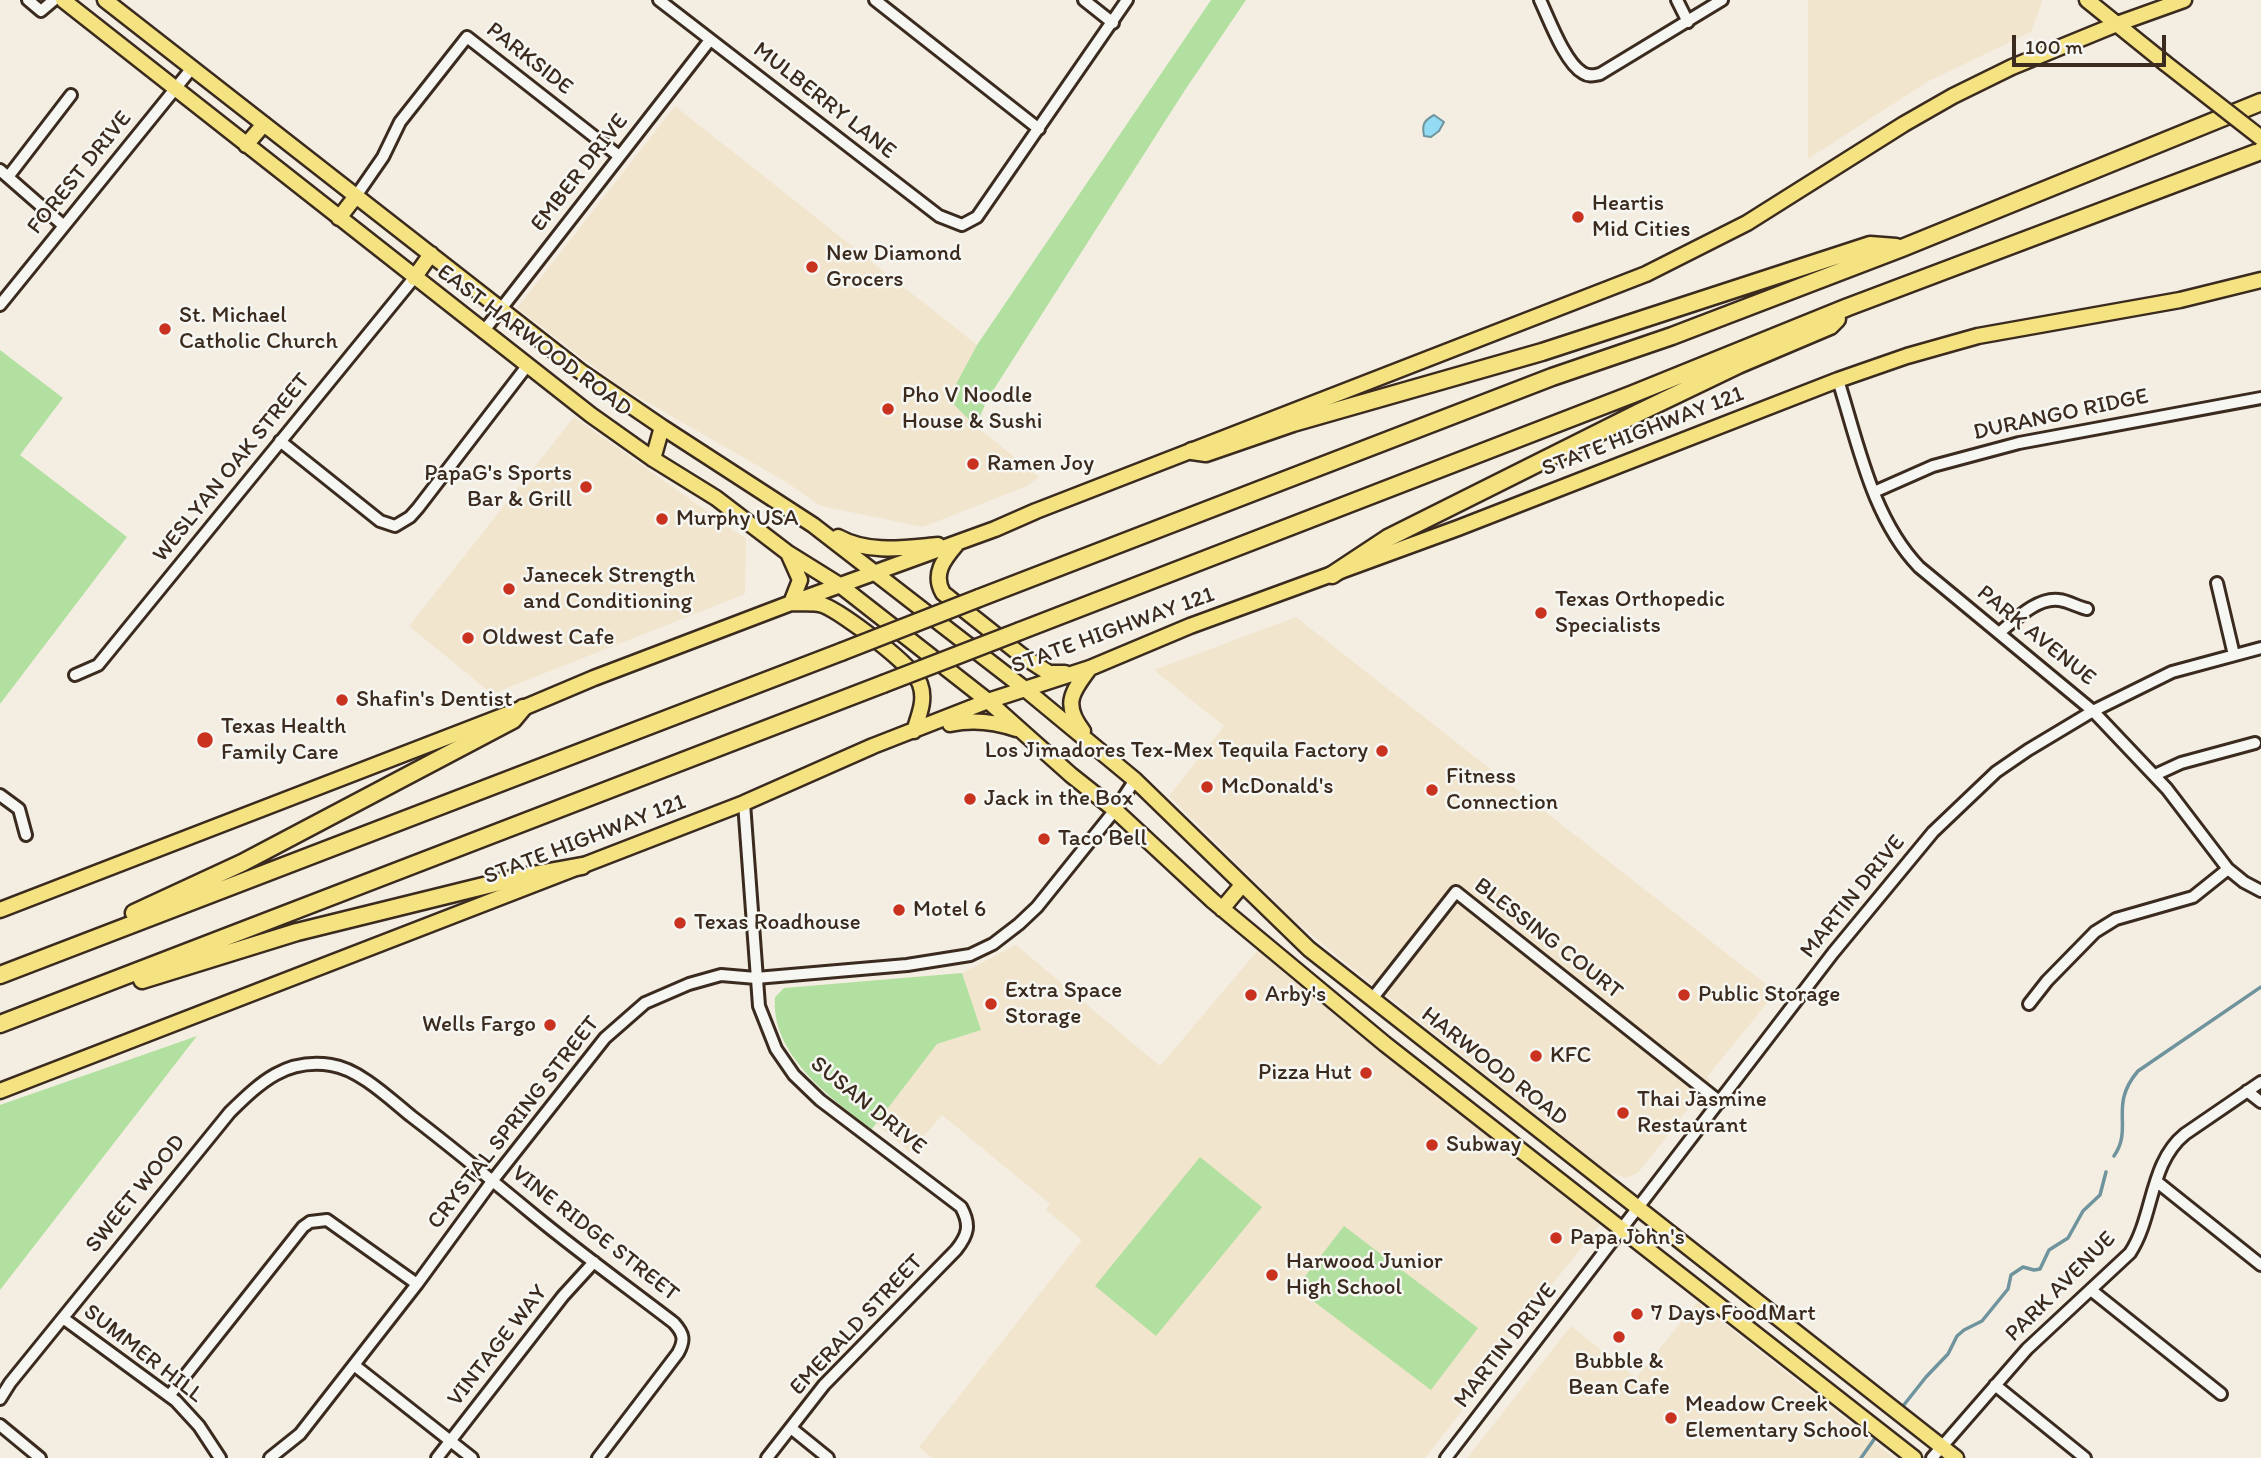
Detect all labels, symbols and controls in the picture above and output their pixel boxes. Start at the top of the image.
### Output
street label: PARKSIDE [480,17,578,101]
scale bar [2016,21,2170,65]
text: 100 m [2025,34,2083,59]
street label: MULBERRY LANE [747,37,901,165]
street label: FOREST DRIVE [22,106,138,240]
street label: EMBER DRIVE [525,109,635,237]
place label: Heartis Mid Cities [1592,190,1690,244]
marker: Heartis Mid Cities [1570,209,1586,225]
place label: New Diamond Grocers [826,240,962,294]
street label: EAST HARWOOD ROAD [431,259,637,423]
marker: New Diamond Grocers [804,259,820,275]
place label: St. Michael Catholic Church [179,302,338,356]
marker: St. Michael Catholic Church [157,321,173,337]
street label: WESLYAN OAK STREET [147,368,317,568]
street label: STATE HIGHWAY 121 [1538,381,1748,483]
place label: Pho V Noodle House & Sushi [902,382,1042,436]
street label: DURANGO RIDGE [1971,383,2151,447]
marker: Pho V Noodle House & Sushi [880,401,896,417]
place label: Ramen Joy [987,450,1094,478]
marker: Ramen Joy [965,456,981,472]
place label: PapaG's Sports Bar & Grill [424,460,572,514]
marker: PapaG's Sports Bar & Grill [578,479,594,495]
place label: Murphy USA [676,505,798,533]
marker: Murphy USA [654,511,670,527]
place label: Janecek Strength and Conditioning [523,562,695,616]
street label: PARK AVENUE [1971,580,2101,692]
marker: Janecek Strength and Conditioning [501,581,517,597]
street label: STATE HIGHWAY 121 [1008,581,1218,681]
place label: Texas Orthopedic Specialists [1555,586,1725,640]
marker: Texas Orthopedic Specialists [1533,605,1549,621]
place label: Oldwest Cafe [482,624,614,652]
marker: Oldwest Cafe [460,630,476,646]
place label: Shafin's Dentist [356,686,513,714]
marker: Shafin's Dentist [334,692,350,708]
place label: Texas Health Family Care [221,713,346,767]
marker: Texas Health Family Care [195,730,215,750]
place label: Los Jimadores Tex-Mex Tequila Factory [985,737,1368,765]
marker: Los Jimadores Tex-Mex Tequila Factory [1374,743,1390,759]
place label: Fitness Connection [1446,763,1558,817]
place label: McDonald's [1221,773,1334,801]
marker: McDonald's [1199,779,1215,795]
marker: Fitness Connection [1424,782,1440,798]
place label: Jack in the Box [984,785,1133,813]
street label: STATE HIGHWAY 121 [480,789,690,891]
marker: Jack in the Box [962,791,978,807]
place label: Taco Bell [1058,825,1147,853]
street label: MARTIN DRIVE [1795,830,1911,964]
marker: Taco Bell [1036,831,1052,847]
street label: BLESSING COURT [1468,872,1628,1006]
place label: Motel 6 [913,896,986,924]
marker: Motel 6 [891,902,907,918]
place label: Texas Roadhouse [694,909,861,937]
marker: Texas Roadhouse [672,915,688,931]
place label: Extra Space Storage [1005,977,1122,1031]
place label: Arby's [1265,981,1326,1009]
place label: Public Storage [1698,981,1840,1009]
marker: Arby's [1243,987,1259,1003]
marker: Public Storage [1676,987,1692,1003]
marker: Extra Space Storage [983,996,999,1012]
street label: HARWOOD ROAD [1415,1001,1573,1133]
place label: Wells Fargo [422,1011,536,1039]
street label: CRYSTAL SPRING STREET [422,1011,606,1235]
marker: Wells Fargo [542,1017,558,1033]
place label: KFC [1550,1042,1591,1070]
marker: KFC [1528,1048,1544,1064]
street label: SUSAN DRIVE [805,1051,931,1161]
place label: Pizza Hut [1258,1059,1352,1087]
marker: Pizza Hut [1358,1065,1374,1081]
place label: Thai Jasmine Restaurant [1637,1086,1767,1140]
marker: Thai Jasmine Restaurant [1615,1105,1631,1121]
street label: SWEET WOOD [80,1130,192,1258]
place label: Subway [1446,1131,1521,1159]
marker: Subway [1424,1137,1440,1153]
street label: VINE RIDGE STREET [506,1160,684,1308]
place label: Papa John's [1570,1224,1685,1252]
street label: PARK AVENUE [2000,1226,2122,1348]
marker: Papa John's [1548,1230,1564,1246]
place label: Harwood Junior High School [1286,1248,1443,1302]
street label: EMERALD STREET [784,1249,930,1401]
marker: Harwood Junior High School [1264,1267,1280,1283]
street label: MARTIN DRIVE [1449,1278,1563,1414]
street label: VINTAGE WAY [442,1280,554,1412]
street label: SUMMER HILL [78,1299,208,1409]
place label: 7 Days FoodMart [1651,1300,1816,1328]
marker: 7 Days FoodMart [1629,1306,1645,1322]
marker: Bubble & Bean Cafe [1611,1329,1627,1345]
place label: Bubble & Bean Cafe [1568,1348,1670,1402]
place label: Meadow Creek Elementary School [1685,1391,1868,1445]
marker: Meadow Creek Elementary School [1663,1410,1679,1426]

